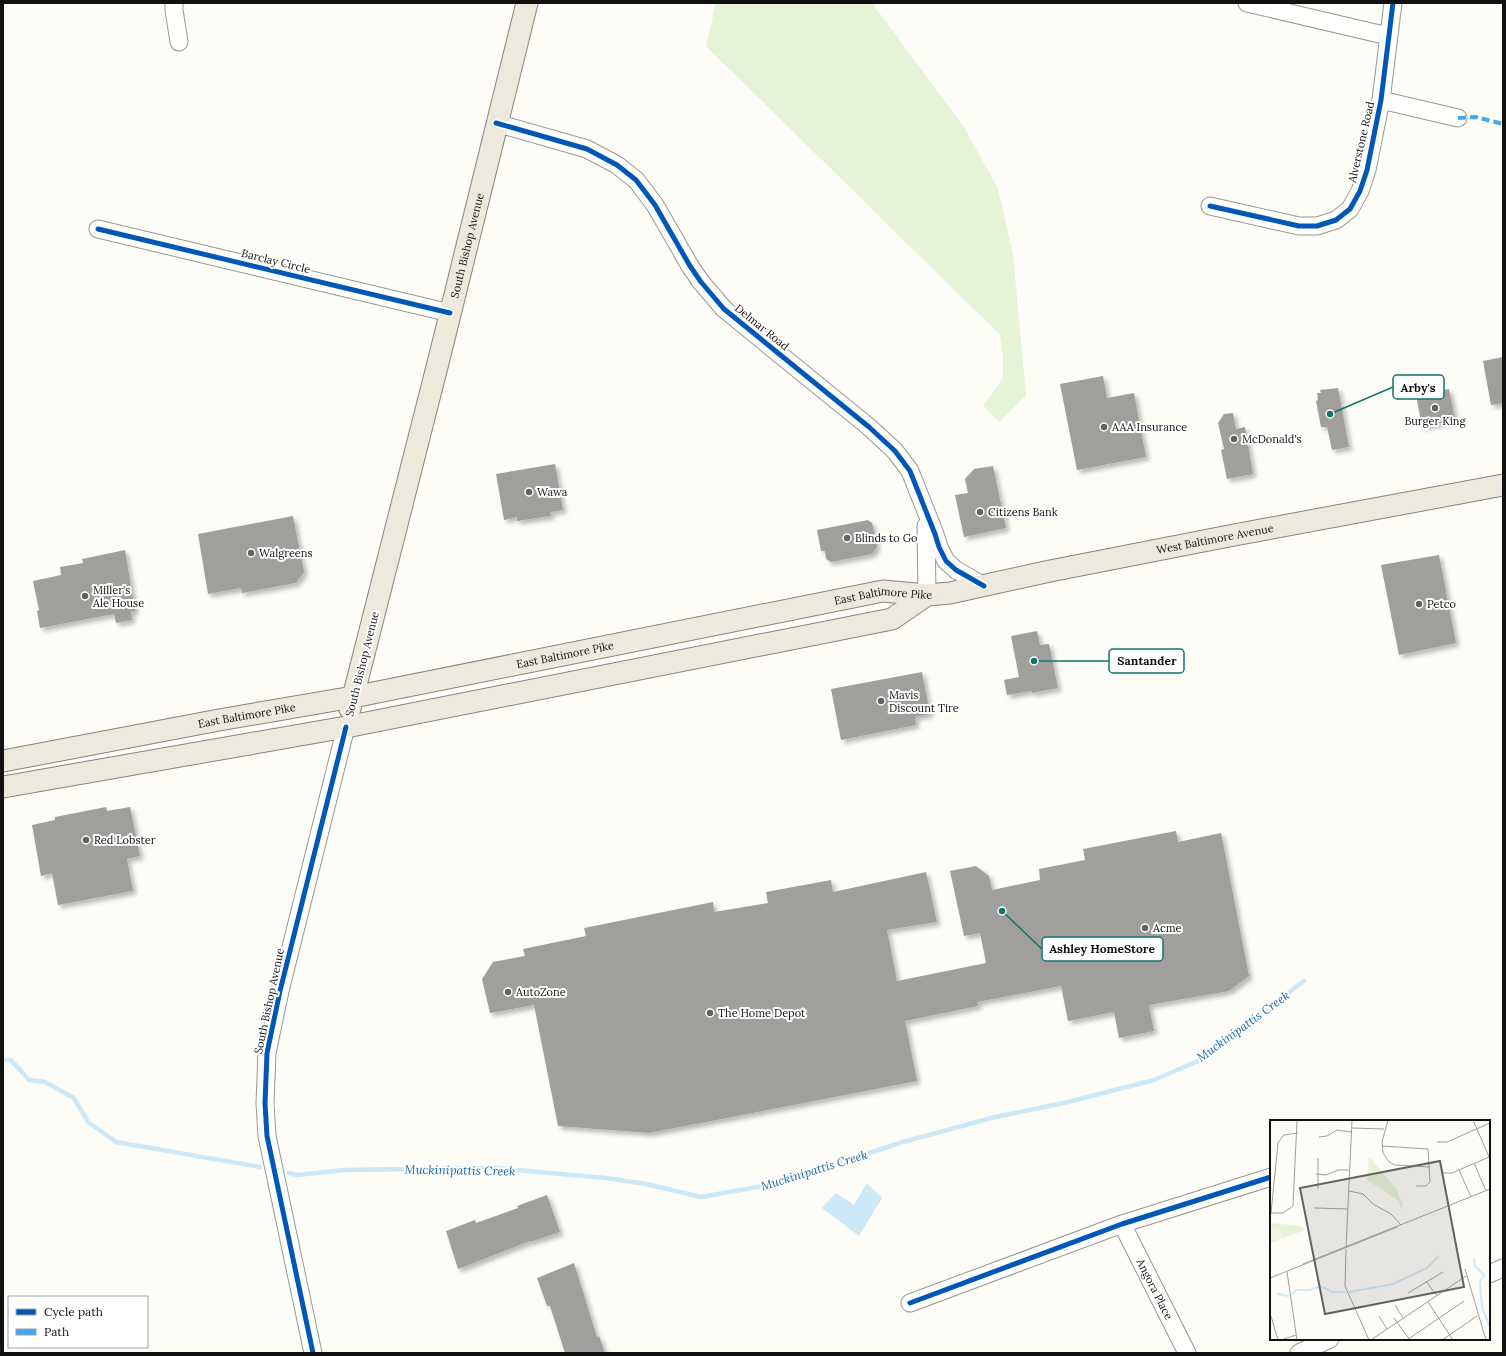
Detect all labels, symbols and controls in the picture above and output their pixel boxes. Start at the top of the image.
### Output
street label: Alverstone Road [1345,100,1377,185]
street label: South Bishop Avenue [447,191,487,300]
street label: Barclay Circle [240,246,312,276]
street label: Delmar Road [732,301,792,353]
callout: Arby's [1393,375,1444,399]
text: Arby's [1401,380,1436,395]
marker: Burger King [1430,403,1440,413]
place label: Burger King [1404,414,1466,428]
place label: AAA Insurance [1111,420,1187,434]
marker: AAA Insurance [1099,422,1109,432]
place label: McDonald's [1242,432,1302,446]
marker: McDonald's [1229,434,1239,444]
place label: Wawa [537,485,568,499]
marker: Wawa [524,487,534,497]
place label: Citizens Bank [988,505,1058,519]
marker: Citizens Bank [975,507,985,517]
street label: West Baltimore Avenue [1155,521,1275,557]
place label: Blinds to Go [855,531,917,545]
marker: Blinds to Go [842,533,852,543]
place label: Walgreens [259,546,313,560]
marker: Walgreens [246,548,256,558]
place label: Miller's Ale House [92,583,144,610]
street label: East Baltimore Pike [833,584,933,608]
marker: Miller's Ale House [80,591,90,601]
place label: Petco [1427,597,1456,611]
marker: Petco [1414,599,1424,609]
street label: South Bishop Avenue [342,610,382,718]
street label: East Baltimore Pike [515,638,615,671]
callout: Santander [1109,649,1184,673]
text: Santander [1117,653,1177,668]
place label: Mavis Discount Tire [889,688,959,715]
marker: Mavis Discount Tire [876,696,886,706]
street label: East Baltimore Pike [197,700,297,731]
place label: Red Lobster [94,833,156,847]
marker: Red Lobster [81,835,91,845]
place label: Acme [1152,921,1182,935]
marker: Acme [1140,923,1150,933]
callout: Ashley HomeStore [1042,937,1163,961]
text: Ashley HomeStore [1049,941,1155,956]
street label: South Bishop Avenue [251,947,287,1055]
place label: AutoZone [515,985,566,999]
marker: AutoZone [503,987,513,997]
water label: Muckinipattis Creek [1194,987,1292,1065]
place label: The Home Depot [718,1006,806,1020]
marker: The Home Depot [705,1008,715,1018]
inset map [1270,1120,1490,1340]
water label: Muckinipattis Creek [759,1147,869,1193]
water label: Muckinipattis Creek [405,1162,515,1178]
street label: Angora Place [1133,1255,1176,1322]
legend [8,1296,148,1348]
text: Cycle path [44,1304,103,1319]
text: Path [44,1324,69,1339]

